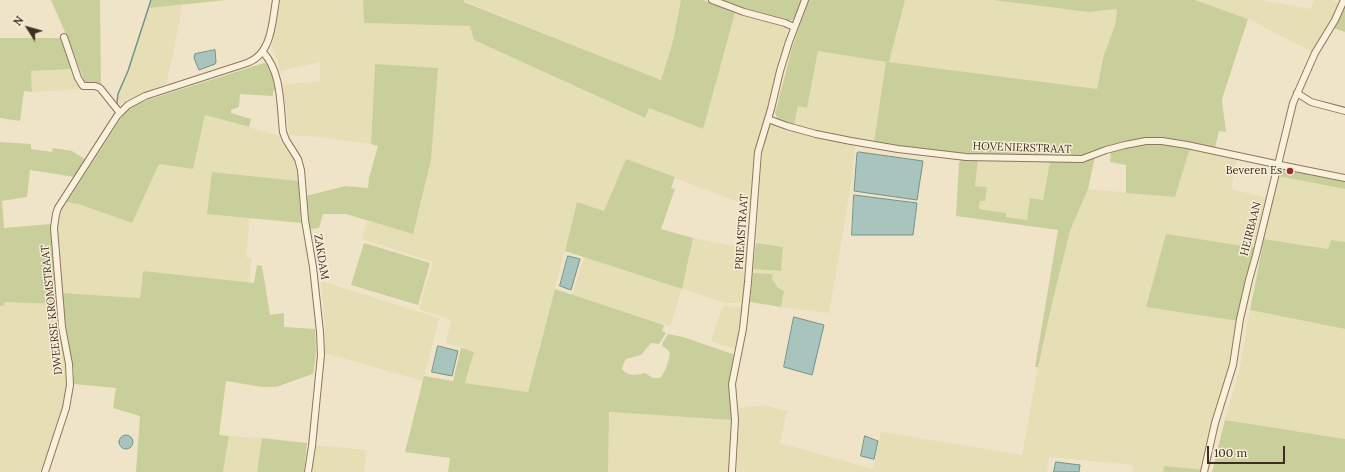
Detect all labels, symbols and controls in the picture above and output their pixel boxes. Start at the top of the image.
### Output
north arrow [8,8,48,48]
text: N [10,13,27,28]
street label: HOVENIERSTRAAT [972,140,1072,156]
place label: Beveren Es [1226,164,1282,178]
marker: Beveren Es [1285,166,1295,176]
street label: PRIEMSTRAAT [733,194,751,270]
street label: HEIRBAAN [1238,201,1264,257]
street label: ZAKDAM [311,233,331,281]
street label: DWEERSE KROMSTRAAT [39,244,65,376]
scale bar [1209,438,1287,464]
text: 100 m [1214,445,1247,460]

